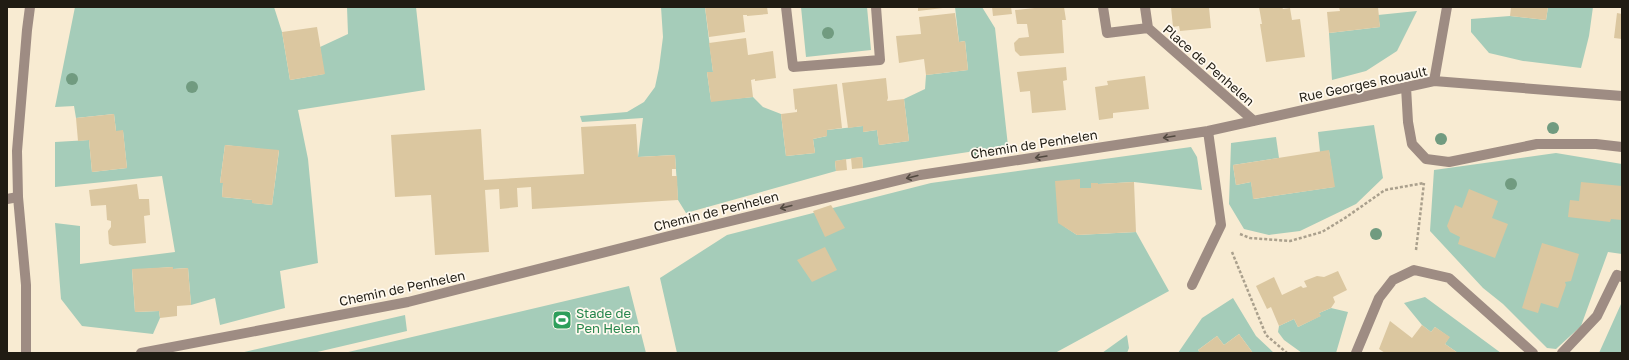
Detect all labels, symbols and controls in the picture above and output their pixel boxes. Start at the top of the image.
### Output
street label: Place de Penhelen [1160,21,1258,109]
street label: Rue Georges Rouault [1297,63,1429,105]
street label: Chemin de Penhelen [969,126,1099,162]
one-way arrow [1163,133,1176,141]
one-way arrow [1034,153,1047,161]
one-way arrow [906,174,919,181]
street label: Chemin de Penhelen [652,188,780,234]
one-way arrow [780,204,793,212]
street label: Chemin de Penhelen [338,267,466,309]
place label: Stade de Pen Helen [576,305,640,336]
sports icon: Stade de Pen Helen [551,309,573,331]

